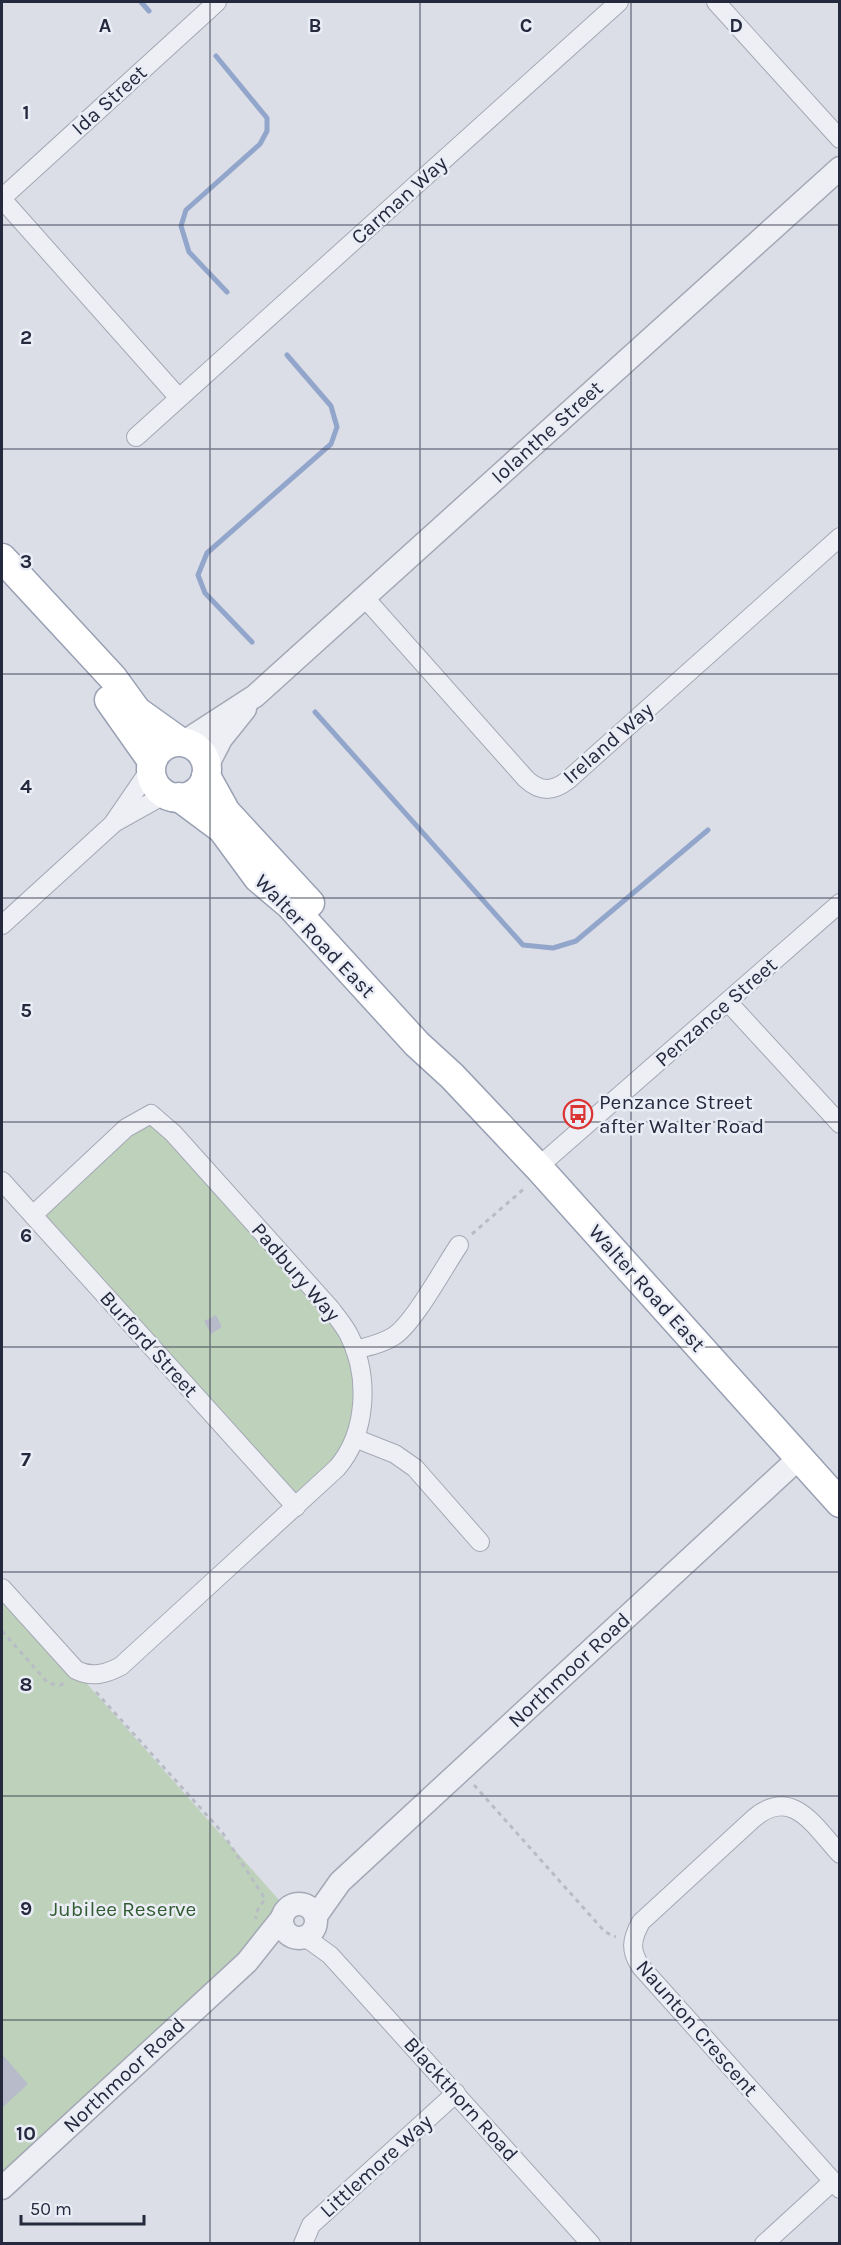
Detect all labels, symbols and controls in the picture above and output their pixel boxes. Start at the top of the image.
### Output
text: A [99,14,112,37]
text: B [309,14,321,37]
text: C [520,14,532,37]
text: D [729,14,743,37]
street label: Ida Street [67,60,151,140]
text: 1 [22,101,30,124]
street label: Carman Way [346,151,452,249]
text: 2 [20,326,32,349]
street label: Iolanthe Street [486,376,608,488]
text: 3 [20,550,32,573]
street label: Ireland Way [558,697,658,789]
text: 4 [20,775,32,798]
street label: Walter Road East [250,869,380,1003]
street label: Penzance Street [650,953,782,1071]
text: 5 [20,999,32,1022]
place label: Penzance Street after Walter Road [599,1090,764,1138]
bus stop icon: Penzance Street after Walter Road [562,1098,594,1130]
street label: Padbury Way [247,1218,345,1326]
street label: Walter Road East [584,1220,710,1356]
text: 6 [20,1224,32,1247]
street label: Burford Street [95,1286,203,1402]
text: 7 [21,1448,31,1471]
street label: Northmoor Road [503,1608,635,1732]
text: 8 [20,1673,32,1696]
text: 9 [20,1897,32,1920]
park label: Jubilee Reserve [50,1897,196,1921]
street label: Naunton Crescent [631,1955,763,2101]
street label: Northmoor Road [58,2013,190,2137]
street label: Blackthorn Road [399,2032,523,2166]
street label: Littlemore Way [315,2109,437,2223]
text: 10 [16,2122,36,2145]
scale bar [21,2188,144,2226]
text: 50 m [30,2198,72,2220]

